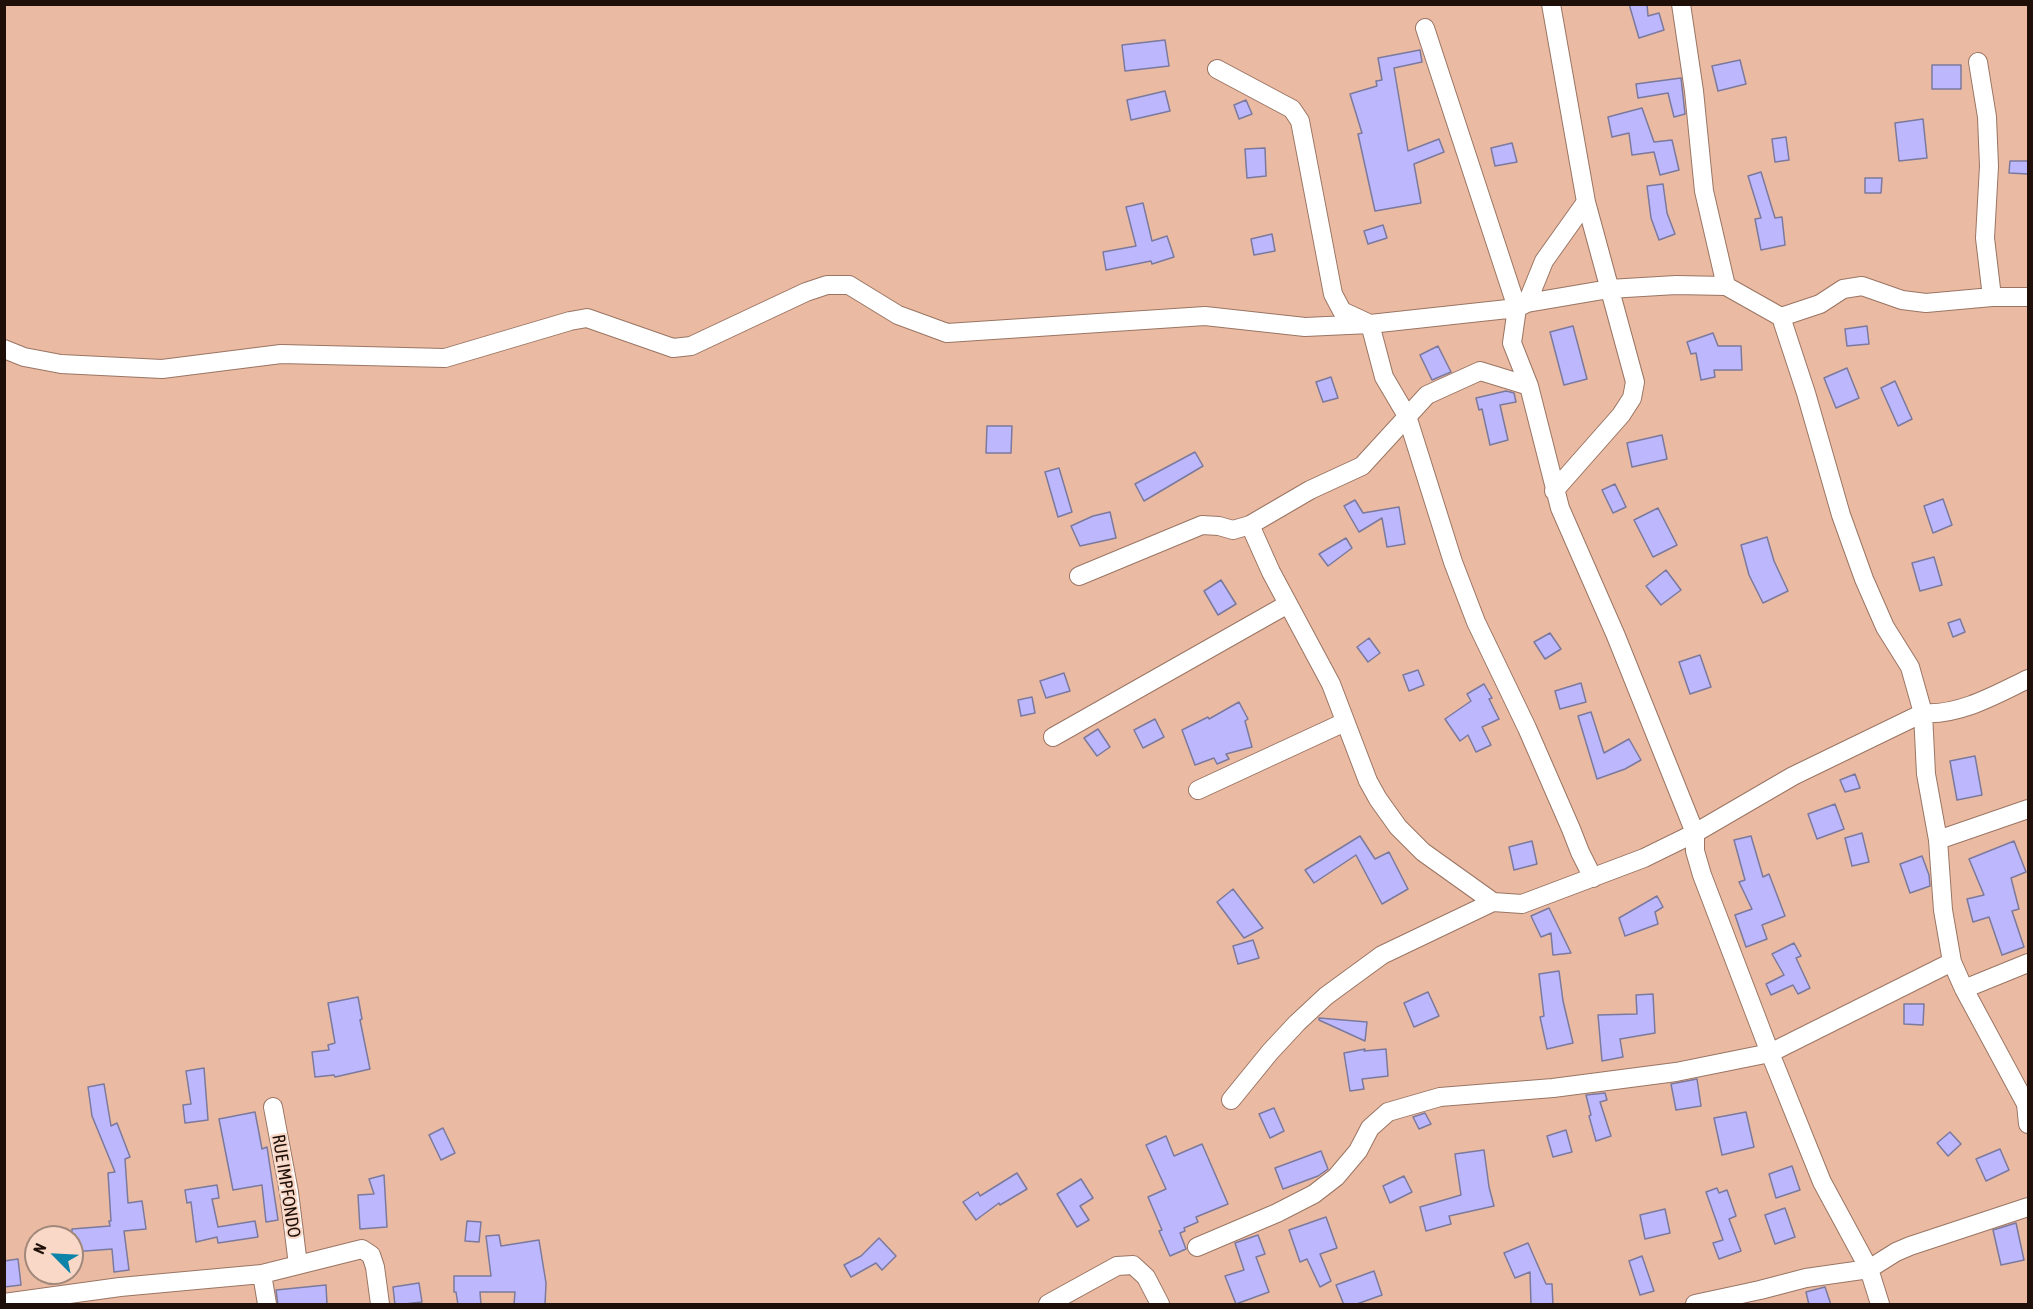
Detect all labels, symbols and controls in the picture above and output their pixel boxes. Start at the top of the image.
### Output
street label: RUE IMPFONDO [267,1133,305,1239]
north arrow [24,1225,84,1285]
text: N [29,1241,50,1256]

